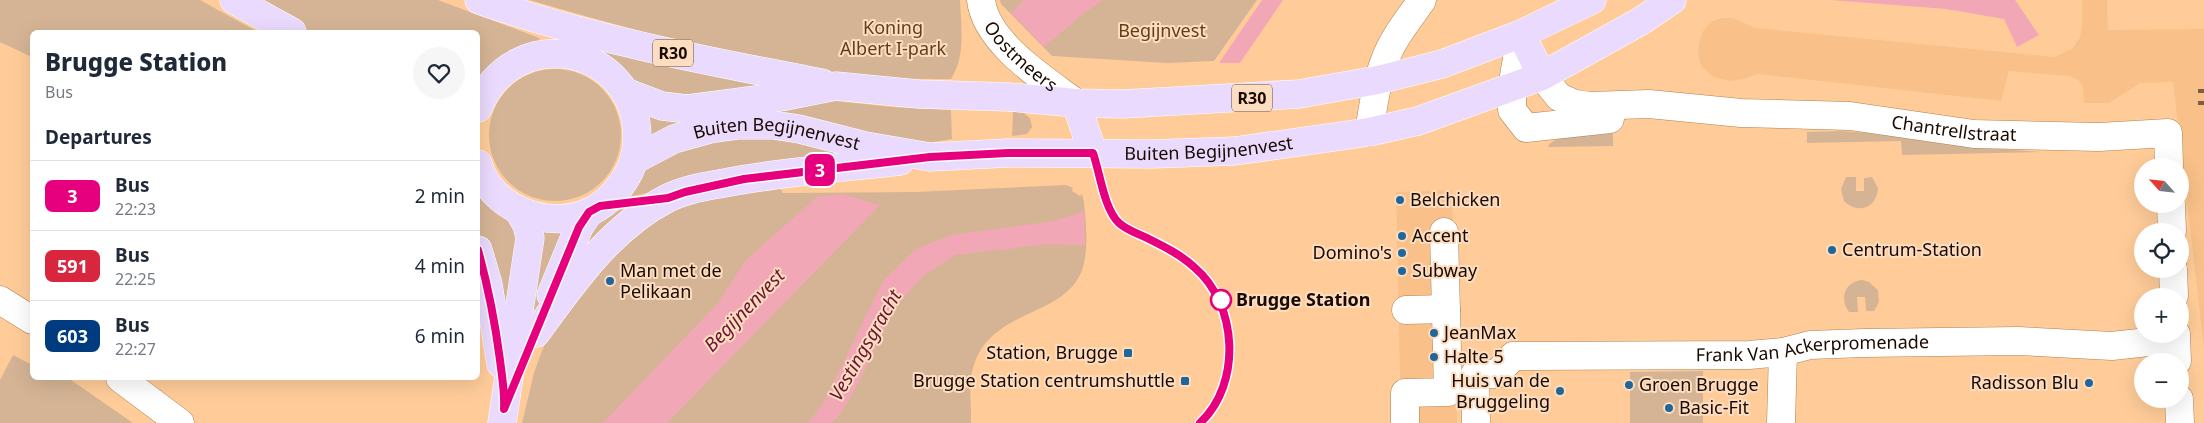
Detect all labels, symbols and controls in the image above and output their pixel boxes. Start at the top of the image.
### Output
park label: Koning Albert I-park [840,15,946,60]
street label: Oostmeers [979,16,1063,97]
park label: Begijnvest [1118,18,1206,42]
road number: R30 [653,40,693,66]
text: Brugge Station [45,45,227,78]
button: heart [413,47,465,99]
text: Bus [45,81,73,103]
road number: R30 [1232,85,1272,112]
street label: Chantrellstraat [1890,109,2017,146]
street label: Buiten Begijnenvest [690,112,863,155]
text: Departures [45,124,152,150]
street label: Buiten Begijnenvest [1124,130,1295,165]
line badge: 3 [804,154,836,186]
text: 3 [815,158,825,182]
north arrow [2134,158,2189,212]
map controls [2134,158,2189,408]
text: Bus [115,172,150,198]
text: 2 min [415,183,465,209]
text: 3 [67,184,78,208]
place label: Belchicken [1410,187,1500,211]
marker: Belchicken [1394,194,1406,206]
text: 22:23 [115,198,156,220]
place label: Accent [1412,223,1469,247]
button: locate [2134,223,2189,278]
marker: Accent [1396,230,1408,242]
place label: Centrum-Station [1842,237,1982,261]
place label: Domino's [1313,240,1392,264]
text: Bus [115,242,150,268]
marker: Centrum-Station [1826,244,1838,256]
marker: Domino's [1396,247,1408,259]
text: 4 min [415,253,465,279]
text: 591 [57,254,88,278]
place label: Man met de Pelikaan [620,258,722,303]
place label: Subway [1412,258,1478,282]
water label: Begijnenvest [698,262,791,357]
marker: Subway [1396,265,1408,277]
text: 22:25 [115,268,156,290]
marker: Man met de Pelikaan [604,275,616,287]
water label: Vestingsgracht [823,284,908,405]
place label: Brugge Station [1236,287,1371,311]
button: + [2134,288,2189,343]
marker: Brugge Station [1210,289,1232,311]
text: Bus [115,312,150,338]
place label: JeanMax [1442,320,1517,344]
text: 6 min [415,323,465,349]
text: 603 [57,324,88,348]
marker: JeanMax [1428,327,1440,339]
street label: Frank Van Ackerpromenade [1696,329,1929,366]
text: 22:27 [115,338,156,360]
place label: Station, Brugge [986,340,1118,364]
place label: Halte 5 [1444,344,1504,368]
marker: Station, Brugge [1122,347,1134,359]
marker: Halte 5 [1428,351,1440,363]
button: − [2134,353,2189,408]
place label: Brugge Station centrumshuttle [913,368,1175,392]
place label: Huis van de Bruggeling [1451,368,1550,413]
place label: Radisson Blu [1971,370,2079,394]
place label: Groen Brugge [1639,372,1759,396]
marker: Brugge Station centrumshuttle [1179,375,1191,387]
marker: Radisson Blu [2083,377,2095,389]
marker: Groen Brugge [1623,379,1635,391]
marker: Huis van de Bruggeling [1554,385,1566,397]
place label: Basic-Fit [1679,395,1749,419]
marker: Basic-Fit [1663,402,1675,414]

